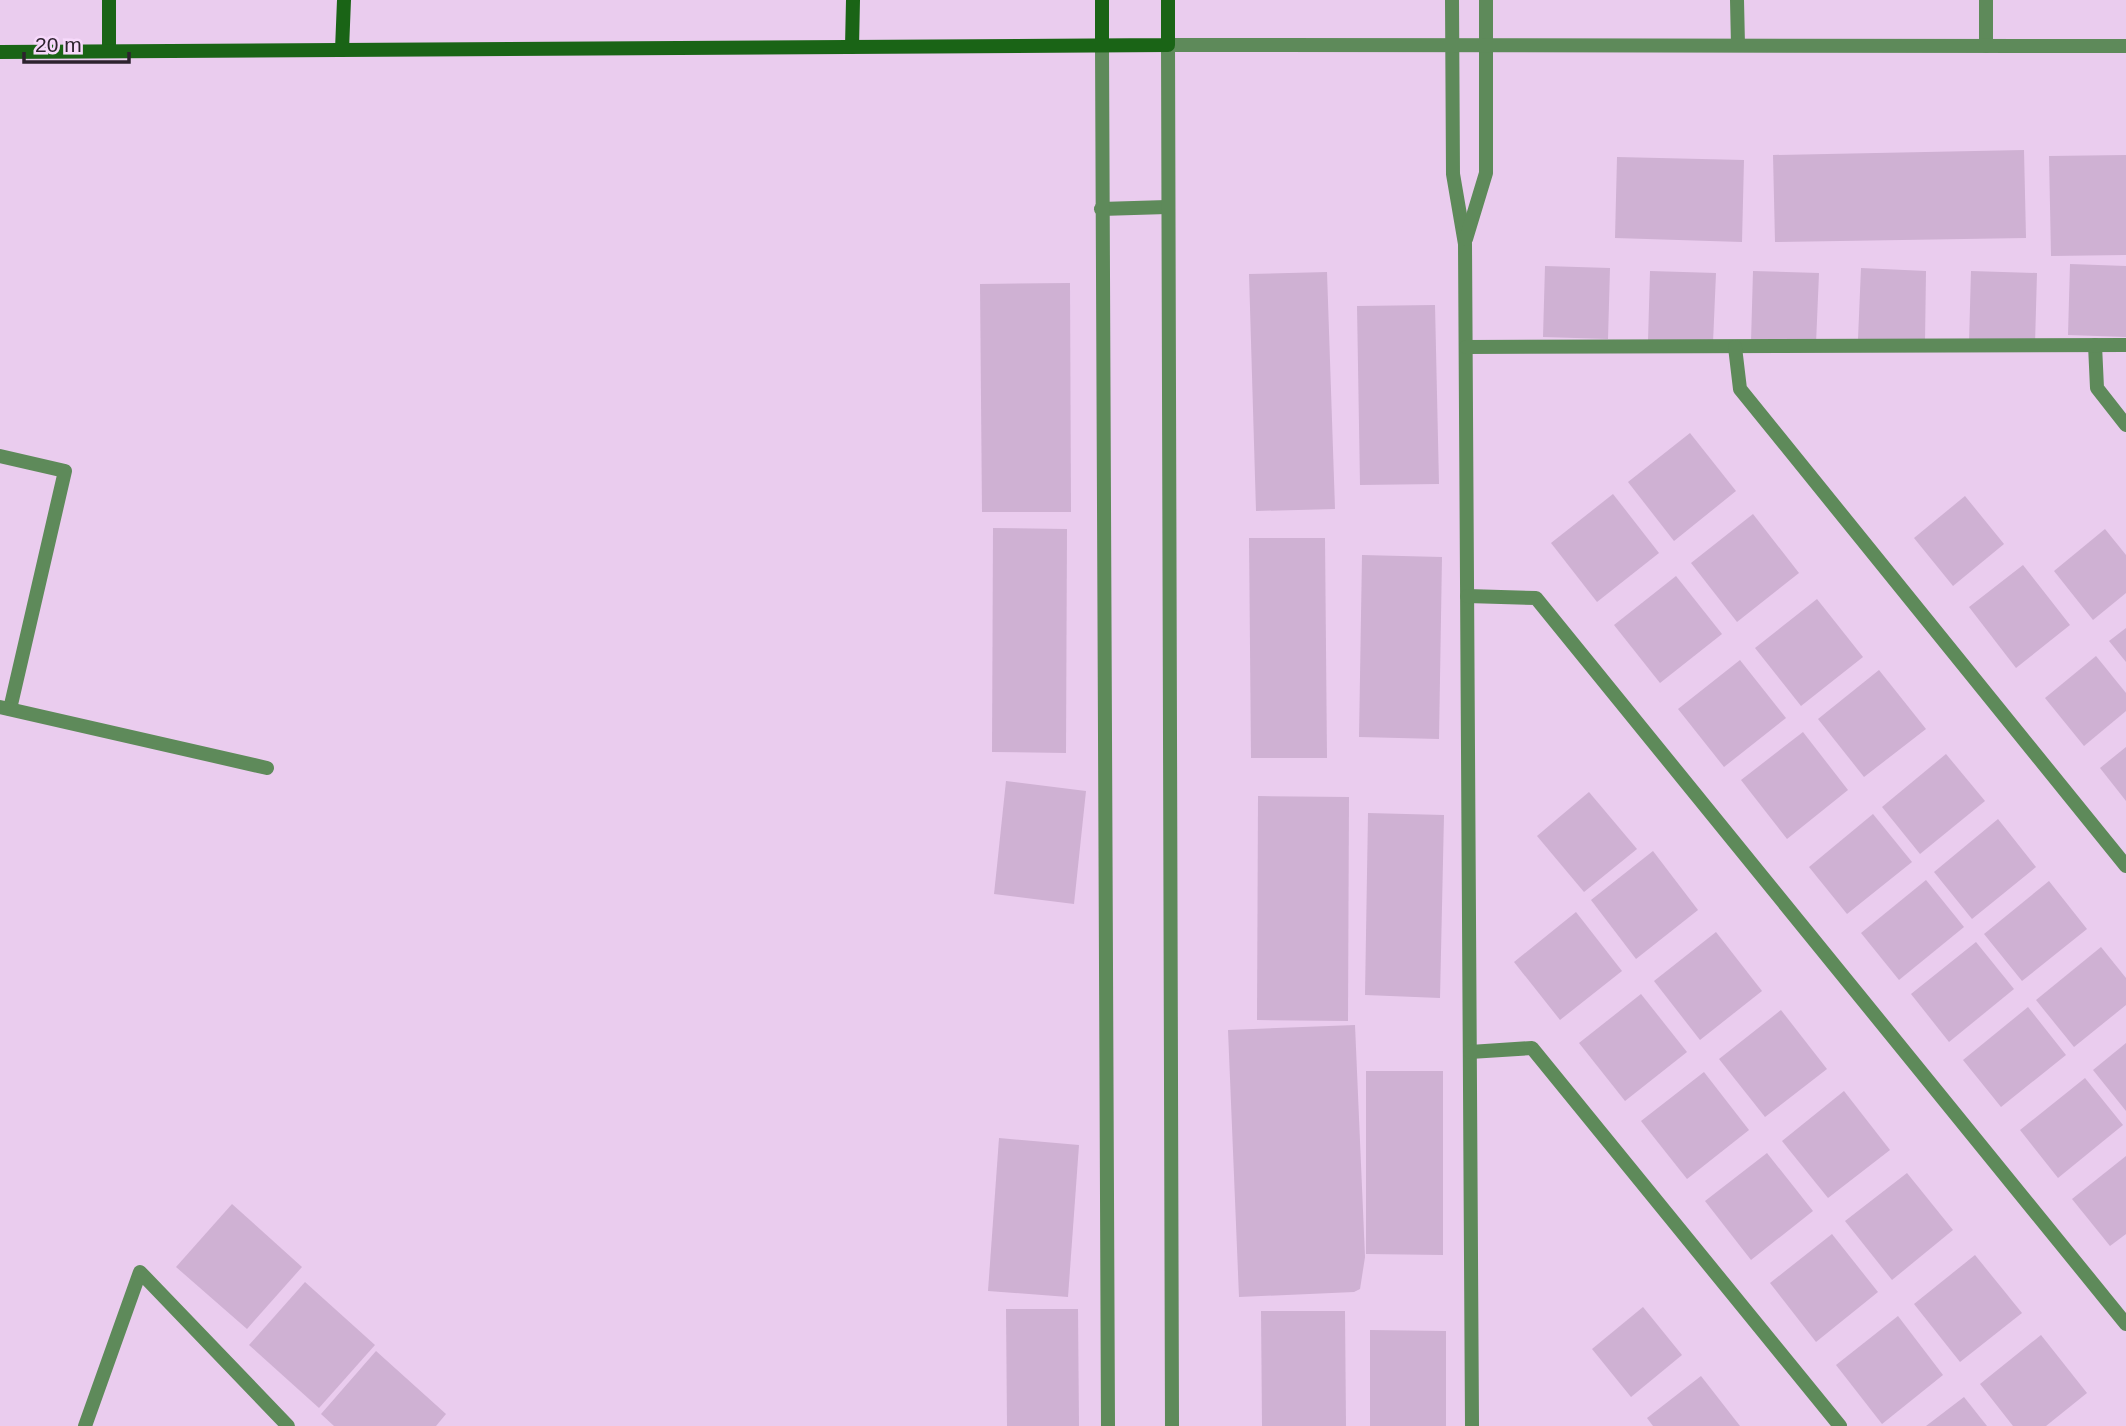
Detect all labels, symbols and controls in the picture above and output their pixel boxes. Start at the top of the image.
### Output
scale bar [24,21,130,65]
text: 20 m [35,33,82,56]

